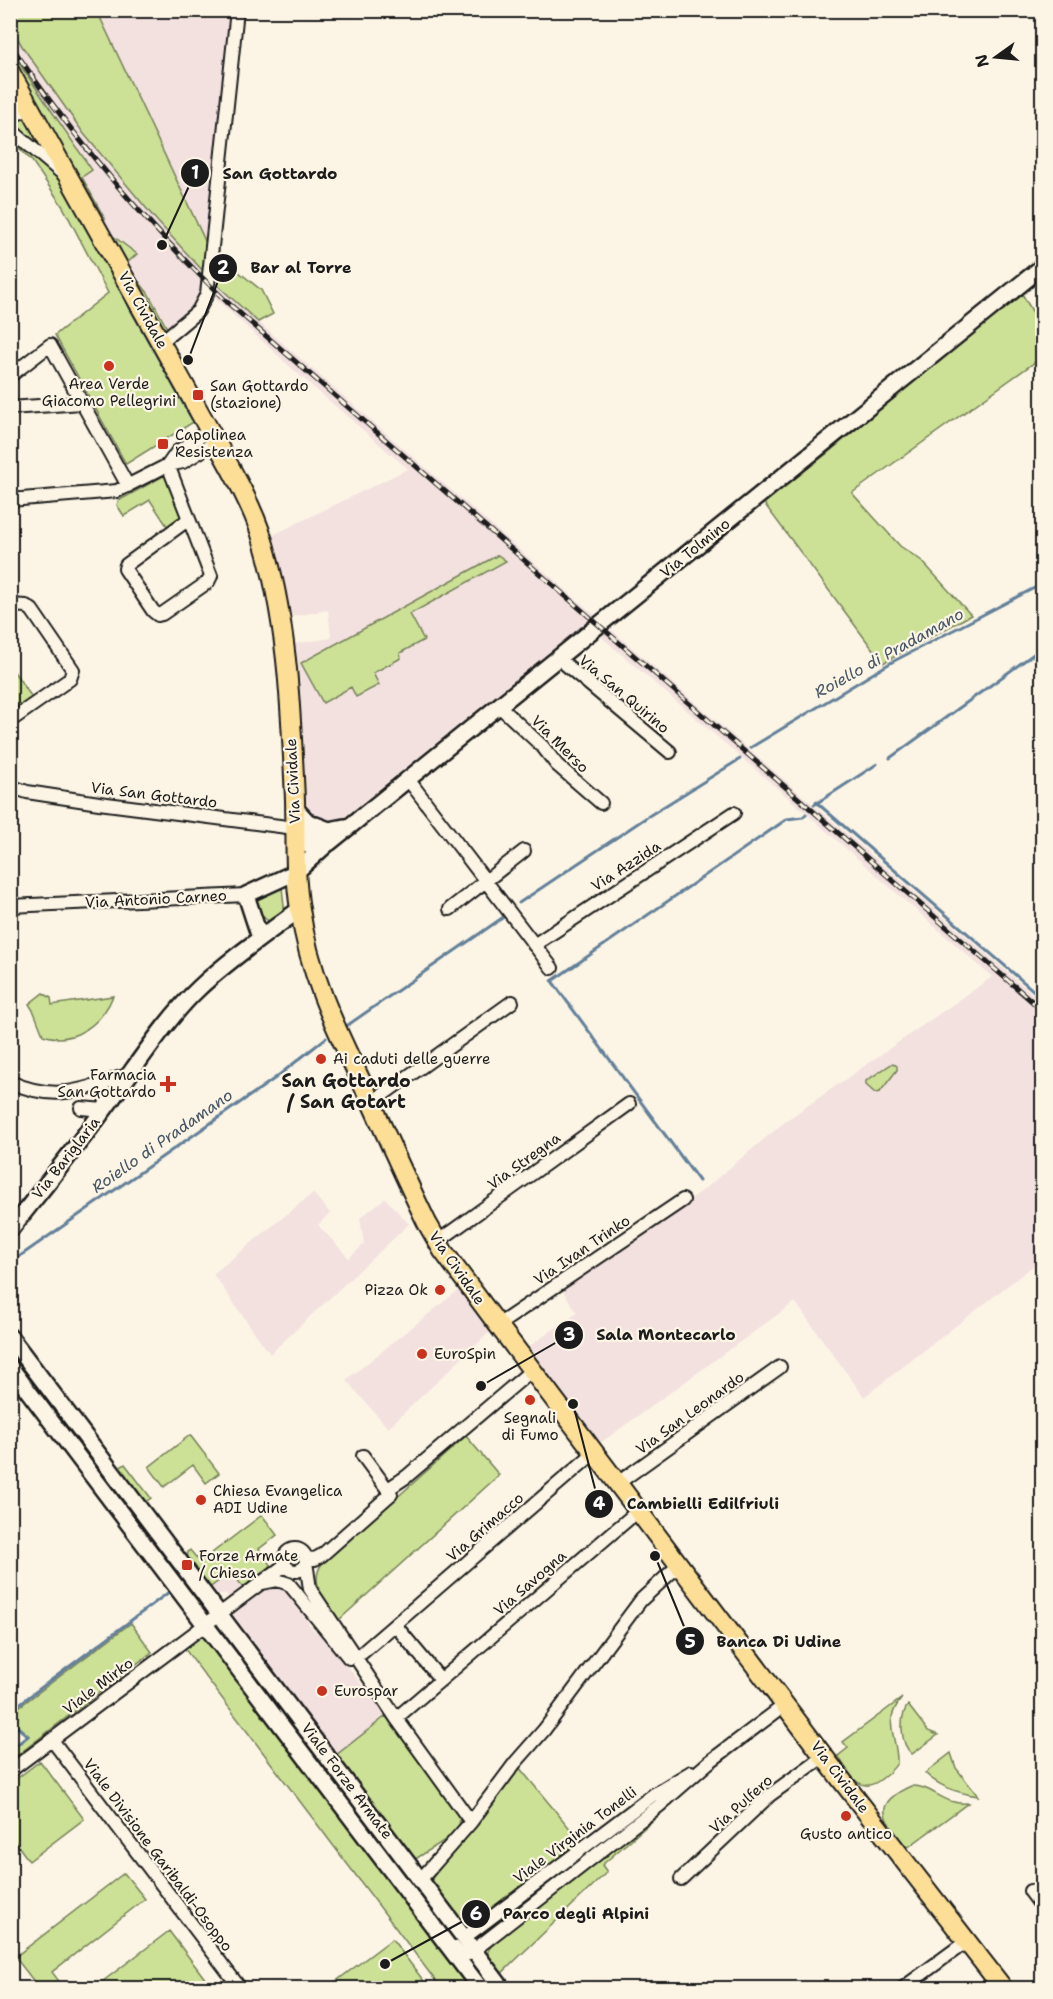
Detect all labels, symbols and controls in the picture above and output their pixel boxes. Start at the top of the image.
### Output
north arrow [966,27,1026,87]
text: N [970,52,994,70]
callout: San Gottardo [180,156,349,190]
text: 1 [191,161,199,185]
text: San Gottardo [223,163,337,184]
callout: Bar al Torre [208,251,363,285]
text: 2 [217,256,230,280]
text: Bar al Torre [250,257,352,278]
street label: Via Cividale [114,268,172,352]
marker: Area Verde Giacomo Pellegrini [102,359,116,373]
place label: Area Verde Giacomo Pellegrini [42,374,176,411]
place label: San Gottardo (stazione) [210,376,309,413]
marker: San Gottardo (stazione) [191,388,205,402]
place label: Capolinea Resistenza [175,425,253,462]
marker: Capolinea Resistenza [156,437,170,451]
street label: Via Tolmino [656,514,734,582]
water label: Roiello di Pradamano [811,603,968,703]
street label: Via San Quirino [574,650,674,738]
street label: Via Merso [527,711,593,777]
street label: Via Cividale [281,738,305,824]
street label: Via San Gottardo [90,777,218,813]
street label: Via Azzida [587,836,665,896]
street label: Via Antonio Carneo [85,885,227,913]
place label: Ai caduti delle guerre [333,1049,491,1069]
marker: Ai caduti delle guerre [314,1052,328,1066]
place label: Farmacia San Gottardo [57,1065,157,1102]
district label: San Gottardo / San Gotart [281,1069,411,1114]
marker: Farmacia San Gottardo [161,1077,175,1091]
water label: Roiello di Pradamano [87,1084,237,1198]
street label: Via Bariglaria [27,1112,105,1203]
street label: Via Stregna [484,1127,565,1194]
street label: Via Ivan Trinko [530,1210,634,1290]
street label: Via Cividale [424,1227,490,1309]
place label: Pizza Ok [365,1280,428,1300]
marker: Pizza Ok [433,1283,447,1297]
callout: Sala Montecarlo [554,1318,748,1352]
text: 3 [563,1323,575,1347]
text: Sala Montecarlo [596,1324,736,1345]
place label: EuroSpin [434,1344,496,1364]
marker: EuroSpin [415,1347,429,1361]
street label: Via San Leonardo [632,1367,748,1459]
marker: Segnali di Fumo [523,1393,537,1407]
place label: Segnali di Fumo [501,1408,559,1445]
place label: Chiesa Evangelica ADI Udine [213,1481,343,1518]
callout: Cambielli Edilfriuli [584,1487,791,1521]
street label: Via Grimacco [442,1488,528,1566]
text: 4 [593,1492,606,1516]
marker: Chiesa Evangelica ADI Udine [194,1493,208,1507]
text: Cambielli Edilfriuli [627,1493,779,1514]
street label: Via Savogna [489,1545,571,1620]
place label: Forze Armate / Chiesa [199,1546,298,1583]
marker: Forze Armate / Chiesa [180,1558,194,1572]
callout: Banca Di Udine [675,1624,854,1658]
text: 5 [684,1630,696,1654]
text: Banca Di Udine [717,1631,842,1652]
street label: Viale Mirko [59,1653,137,1719]
place label: Eurospar [334,1681,398,1701]
marker: Eurospar [315,1684,329,1698]
street label: Viale Forze Armate [297,1719,397,1843]
street label: Via Cividale [806,1737,874,1817]
street label: Viale Divisione Garibaldi-Osoppo [79,1755,237,1955]
street label: Via Pulfero [705,1770,777,1838]
street label: Viale Virginia Tonelli [509,1782,641,1888]
marker: Gusto antico [839,1809,853,1823]
place label: Gusto antico [800,1824,892,1844]
callout: Parco degli Alpini [461,1897,662,1931]
text: 6 [470,1902,482,1926]
text: Parco degli Alpini [503,1903,649,1924]

